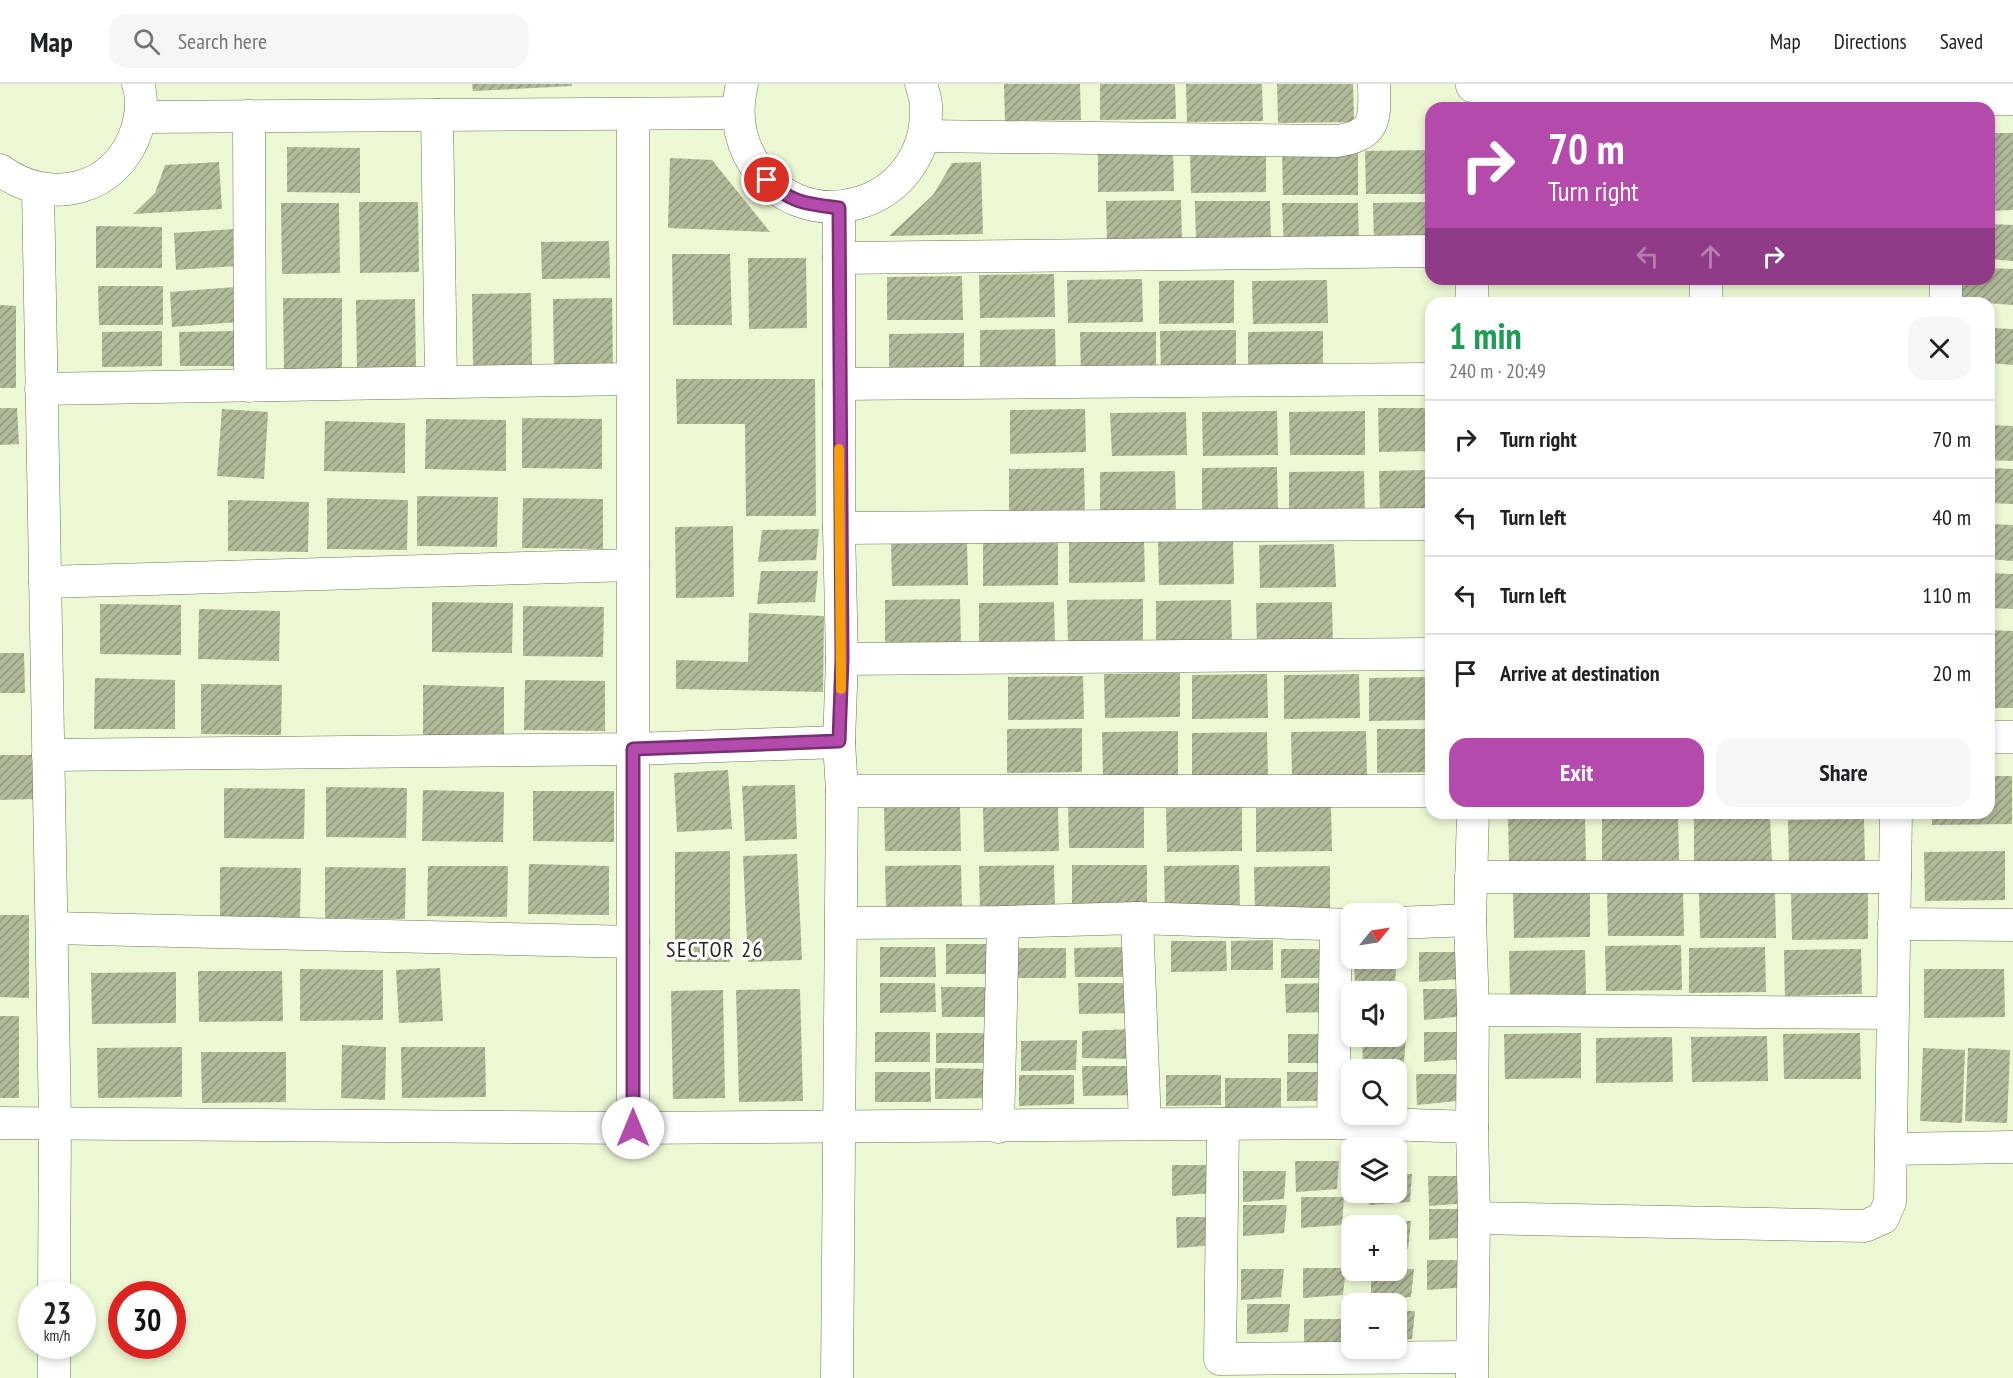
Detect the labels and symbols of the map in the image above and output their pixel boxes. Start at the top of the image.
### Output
pin [741,154,792,205]
north arrow [1341,903,1407,969]
district label: SECTOR 26 [666,935,764,963]
position arrow [601,1096,665,1160]
speed limit sign: 30 [108,1281,186,1359]

